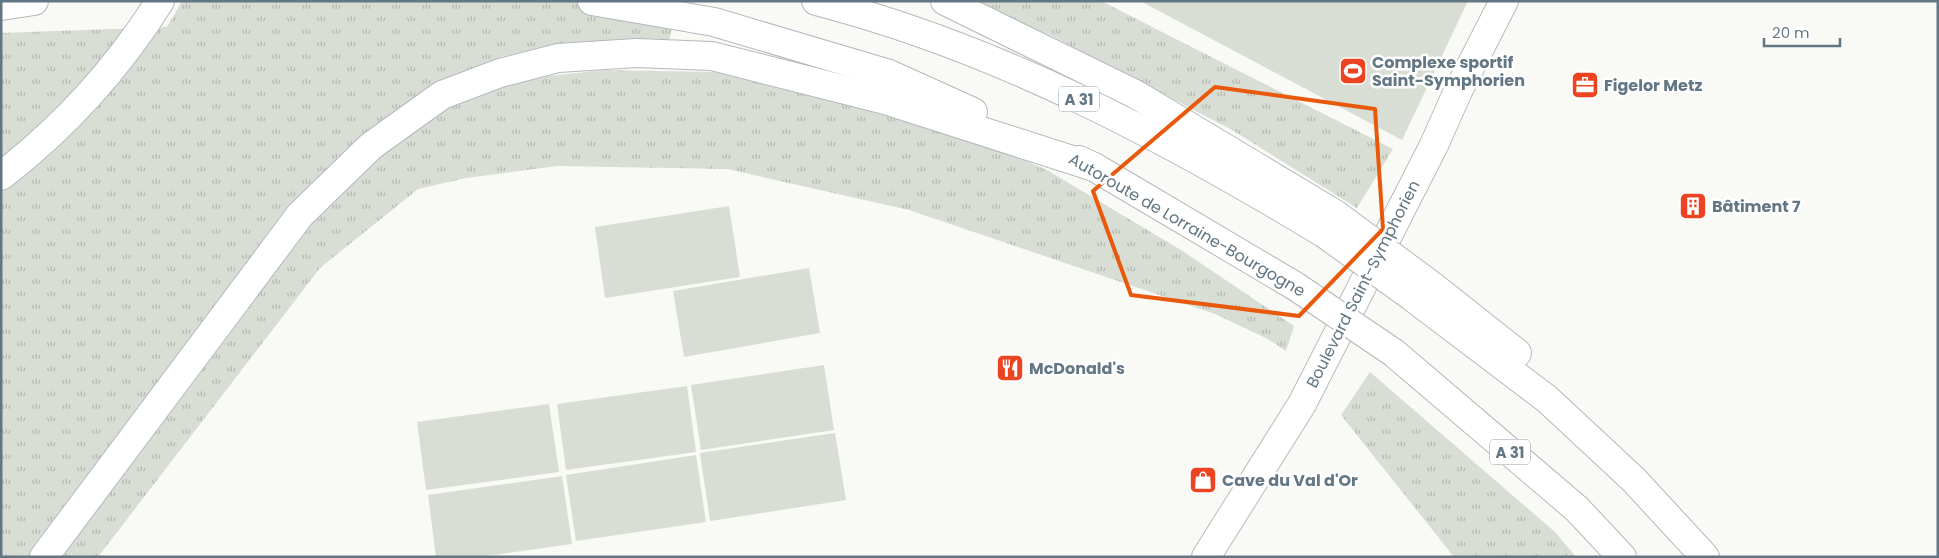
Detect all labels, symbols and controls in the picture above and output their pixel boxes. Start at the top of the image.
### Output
scale bar [1764,15,1840,47]
text: 20 m [1772,22,1810,43]
place label: Complexe sportif Saint-Symphorien [1372,51,1525,92]
sports icon: Complexe sportif Saint-Symphorien [1338,56,1368,86]
office icon: Figelor Metz [1570,70,1600,100]
place label: Figelor Metz [1604,74,1702,97]
road number: A 31 [1059,86,1099,112]
street label: Autoroute de Lorraine-Bourgogne [1064,148,1310,302]
street label: Boulevard Saint-Symphorien [1300,176,1426,392]
building icon: Bâtiment 7 [1678,191,1708,221]
place label: Bâtiment 7 [1712,195,1801,218]
restaurant icon: McDonald's [995,353,1025,383]
place label: McDonald's [1029,357,1125,380]
road number: A 31 [1490,440,1530,464]
shop icon: Cave du Val d'Or [1188,465,1218,495]
place label: Cave du Val d'Or [1222,469,1358,492]

